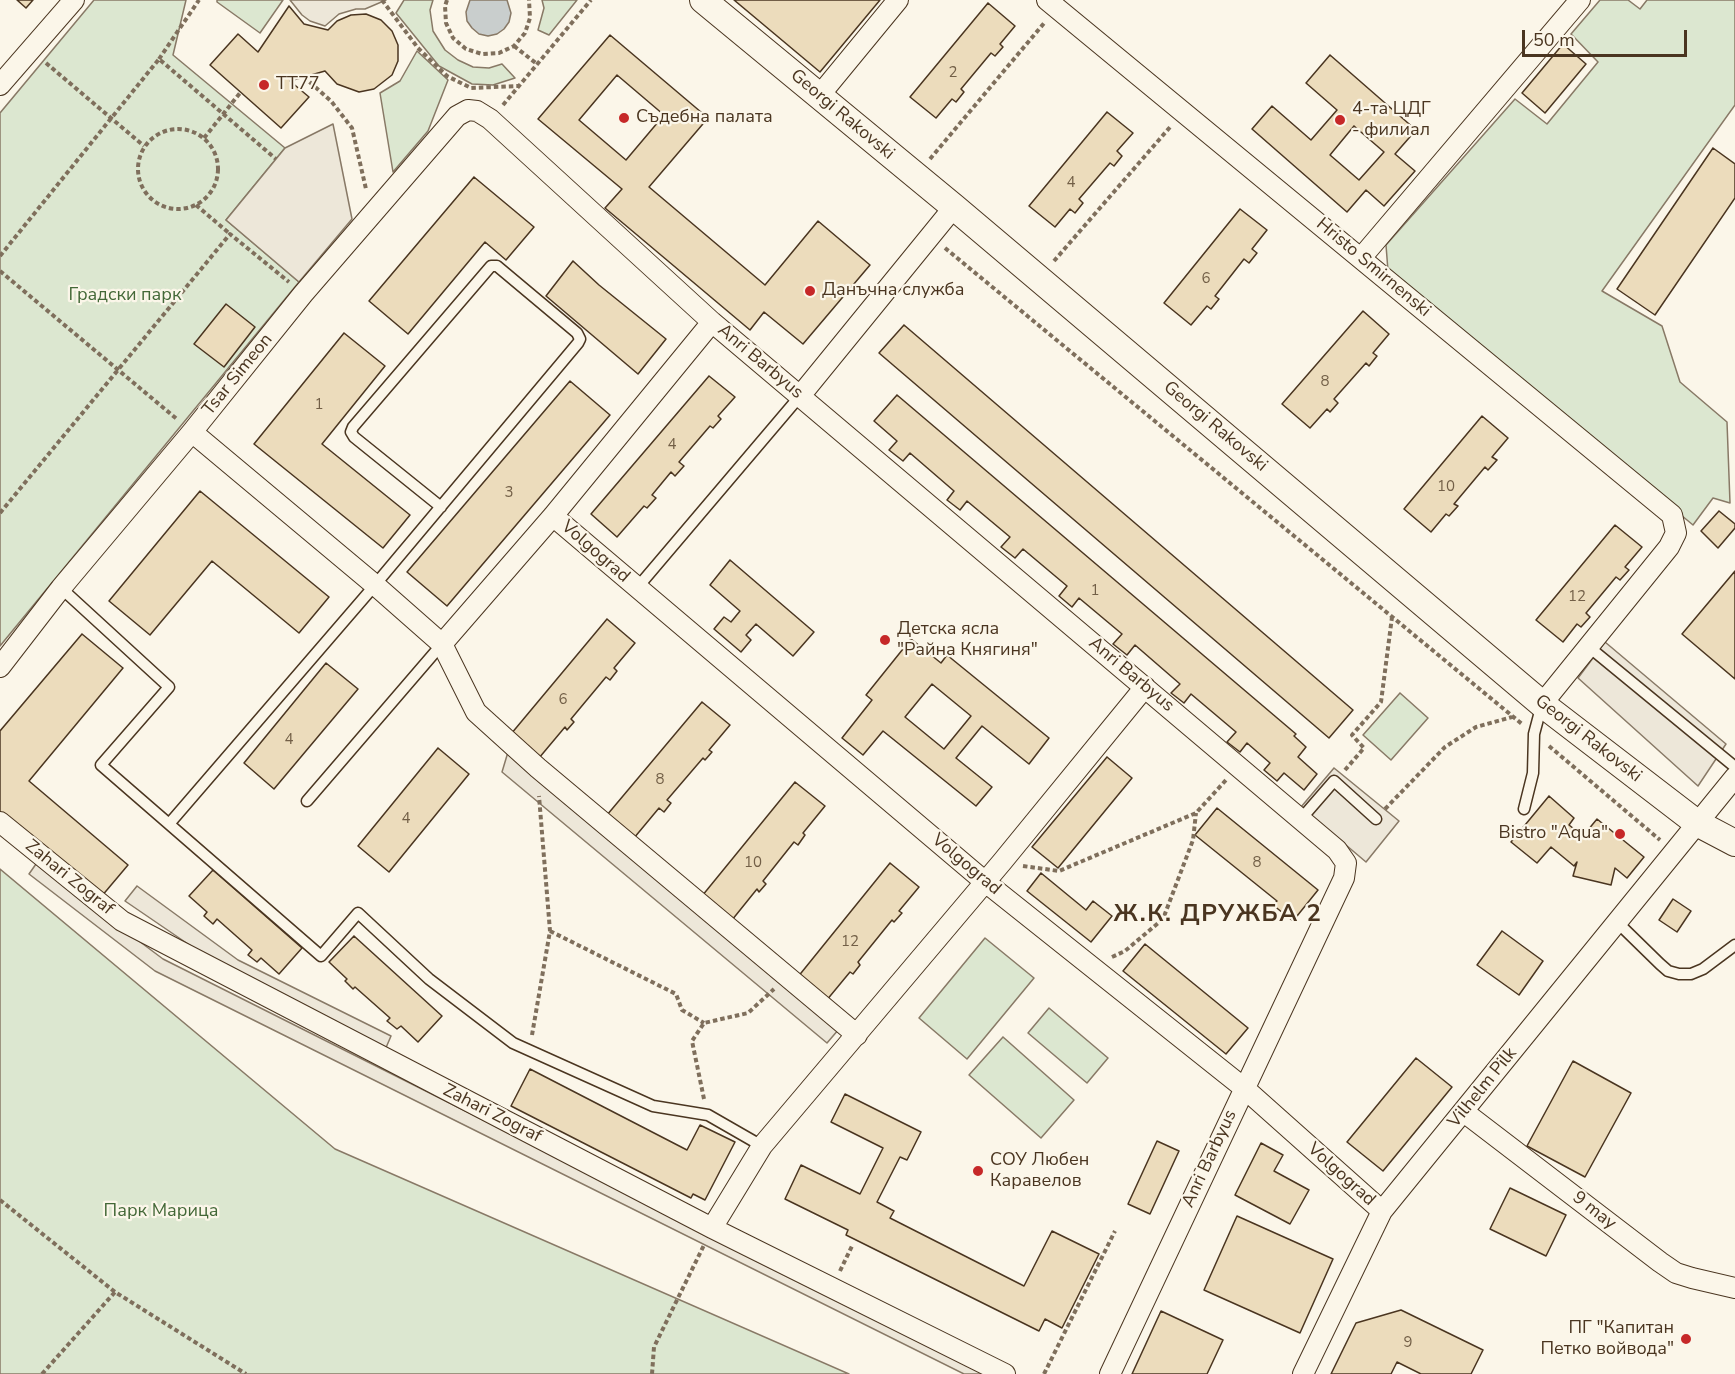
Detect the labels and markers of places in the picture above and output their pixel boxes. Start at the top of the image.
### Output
place label: TT77 [276,74,319,96]
marker: TT77 [257,78,271,92]
place label: 4-та ЦДГ - филиал [1352,99,1431,142]
place label: Съдебна палата [636,107,773,129]
marker: Съдебна палата [617,111,631,125]
marker: 4-та ЦДГ - филиал [1333,113,1347,127]
place label: Данъчна служба [822,280,964,302]
marker: Данъчна служба [803,284,817,298]
place label: Детска ясла "Райна Княгиня" [897,619,1038,662]
marker: Детска ясла "Райна Княгиня" [878,633,892,647]
place label: Bistro "Aqua" [1499,823,1608,845]
marker: Bistro "Aqua" [1613,827,1627,841]
place label: СОУ Любен Каравелов [990,1150,1089,1192]
marker: СОУ Любен Каравелов [971,1164,985,1178]
place label: ПГ "Капитан Петко войвода" [1540,1318,1674,1360]
marker: ПГ "Капитан Петко войвода" [1679,1332,1693,1346]

